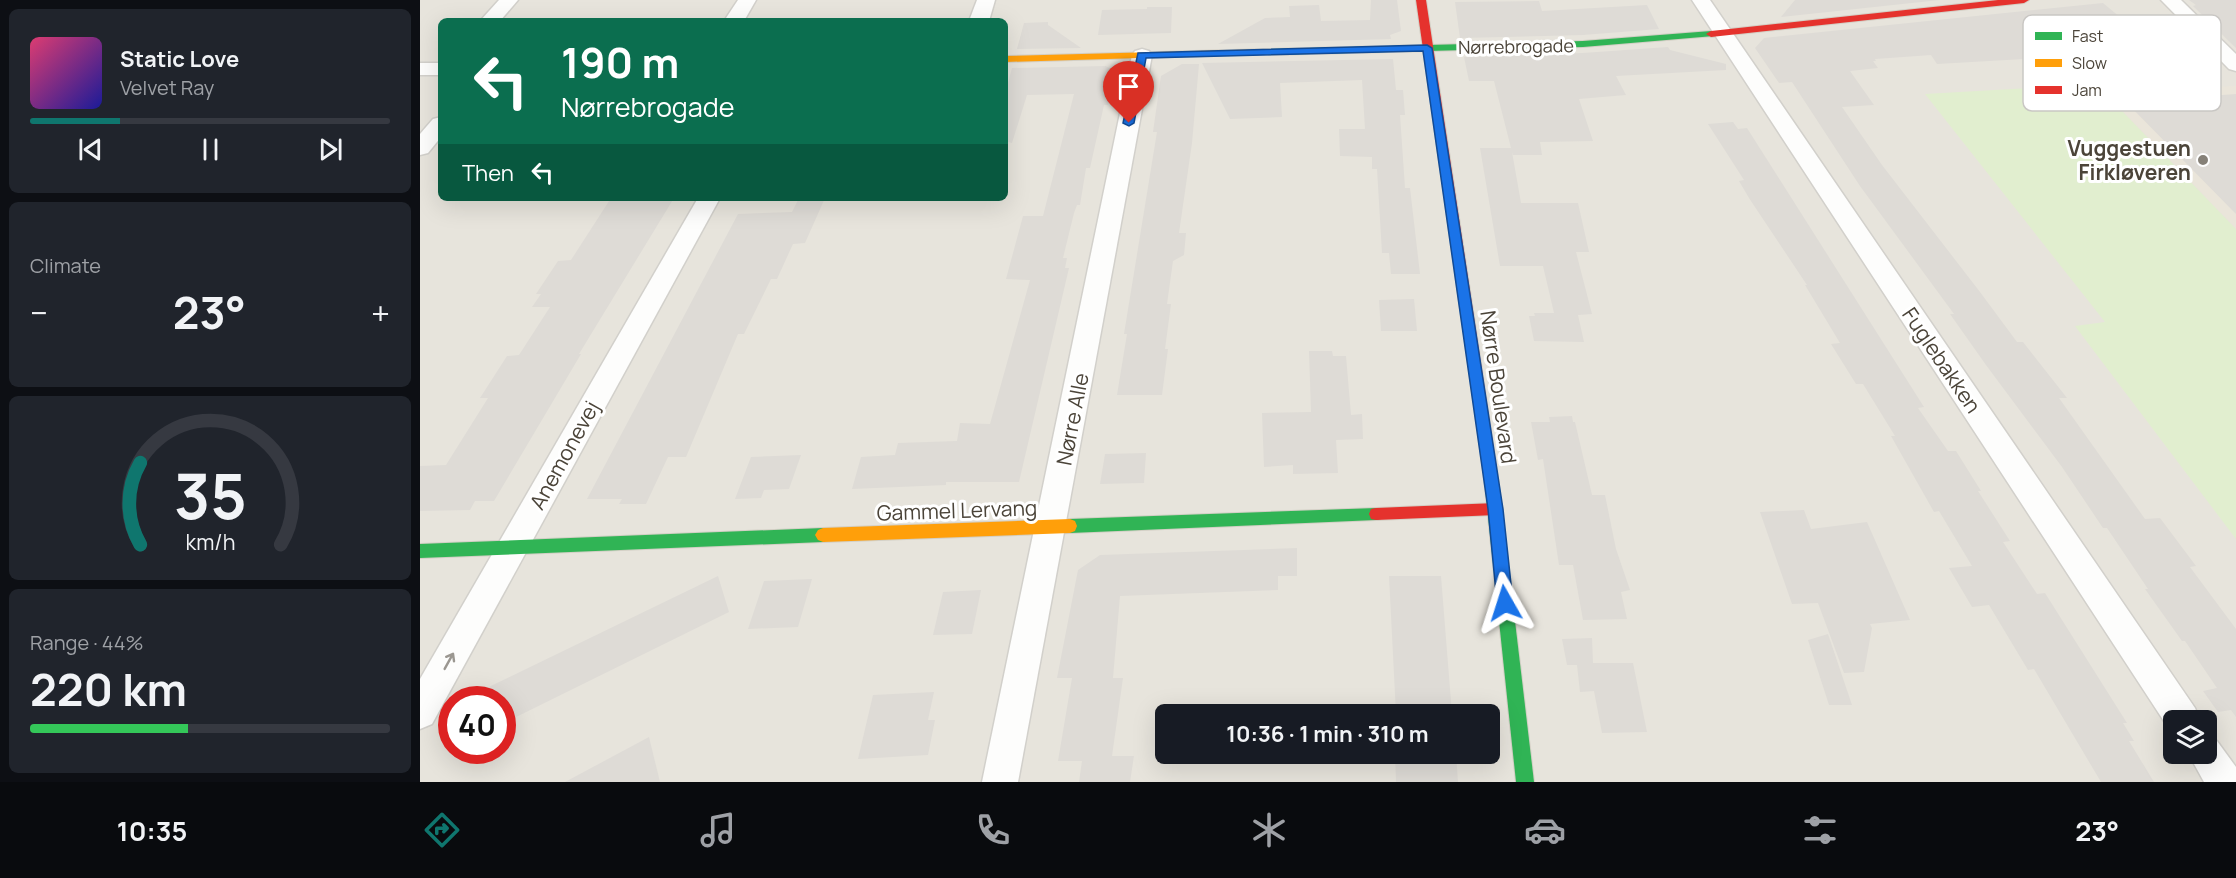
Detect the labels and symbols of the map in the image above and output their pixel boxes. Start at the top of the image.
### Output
legend [2023,15,2221,111]
text: Fast [2072,25,2103,47]
street label: Nørrebrogade [1458,33,1574,59]
text: Slow [2072,52,2107,74]
pin [1103,61,1154,123]
text: Jam [2072,79,2102,101]
place label: Vuggestuen Firkløveren [2067,134,2191,186]
marker: Vuggestuen Firkløveren [2196,153,2210,167]
street label: Fuglebakken [1896,302,1988,418]
street label: Nørre Boulevard [1474,309,1524,465]
street label: Nørre Alle [1049,370,1095,468]
street label: Anemonevej [523,396,605,514]
street label: Gammel Lervang [876,493,1038,527]
position arrow [1473,571,1537,635]
one-way arrow [443,653,455,670]
speed limit sign: 40 [438,686,516,764]

